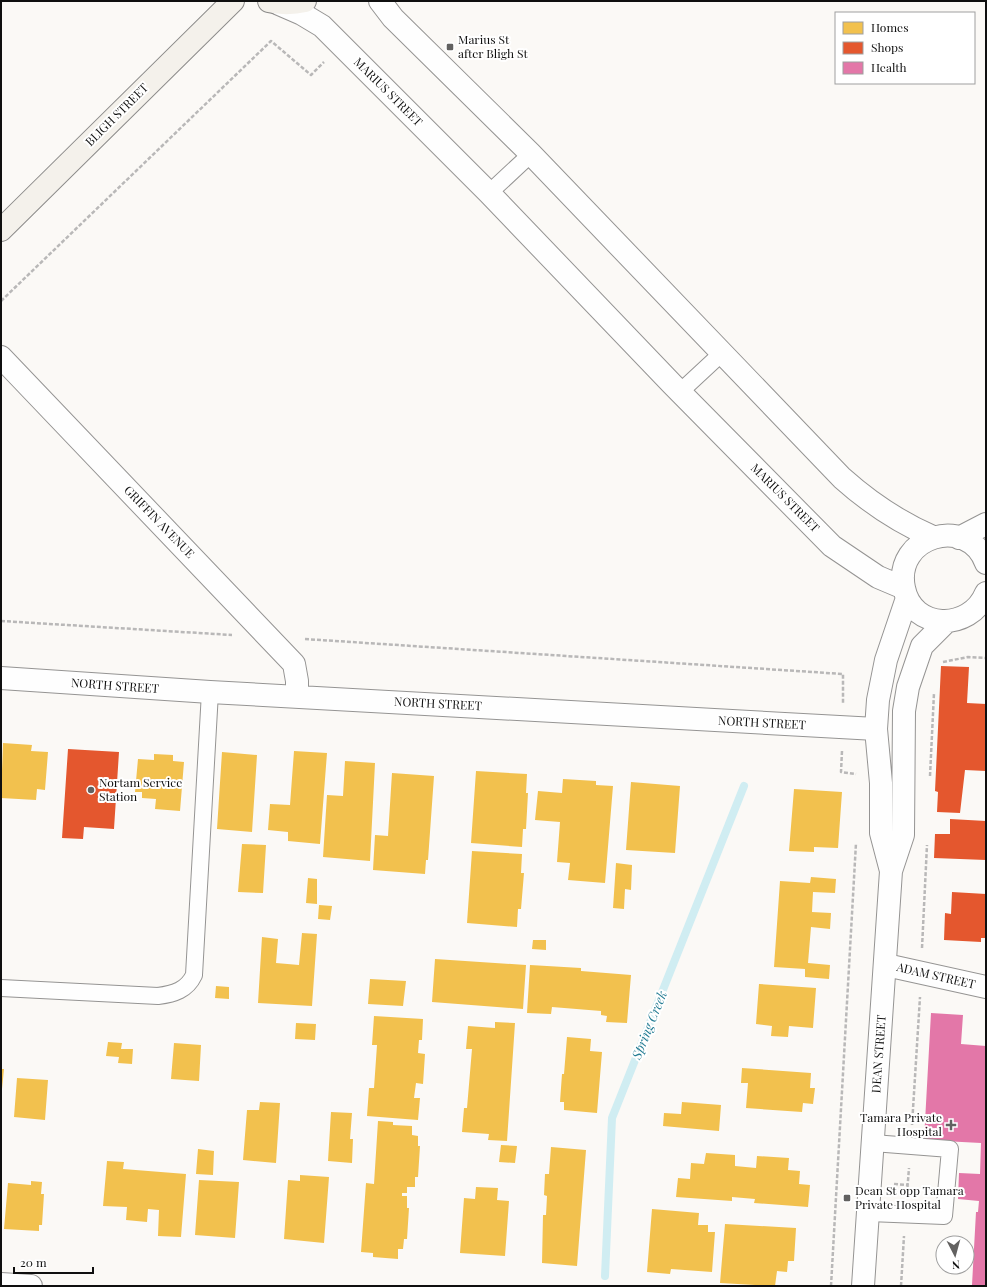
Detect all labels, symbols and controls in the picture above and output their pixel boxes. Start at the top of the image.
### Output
legend [835,12,975,84]
text: Homes [871,19,909,35]
place label: Marius St after Bligh St [458,31,529,61]
text: Shops [871,39,903,55]
marker: Marius St after Bligh St [445,42,455,52]
street label: MARIUS STREET [351,53,427,130]
text: Health [871,59,907,75]
street label: BLIGH STREET [81,79,152,149]
street label: MARIUS STREET [748,459,824,536]
street label: GRIFFIN AVENUE [121,482,198,561]
street label: NORTH STREET [71,674,160,696]
street label: NORTH STREET [394,693,483,713]
street label: NORTH STREET [718,712,807,732]
place label: Nortam Service Station [99,774,182,804]
marker: Nortam Service Station [86,785,96,795]
street label: ADAM STREET [894,958,978,992]
water label: Spring Creek [627,988,670,1062]
street label: DEAN STREET [867,1014,889,1094]
place label: Tamara Private Hospital [860,1109,943,1139]
marker: Tamara Private Hospital [945,1119,957,1131]
place label: Dean St opp Tamara Private Hospital [855,1182,964,1212]
marker: Dean St opp Tamara Private Hospital [842,1193,852,1203]
north arrow [935,1235,975,1275]
scale bar [14,1249,93,1275]
text: 20 m [20,1254,47,1270]
text: N [951,1258,961,1273]

